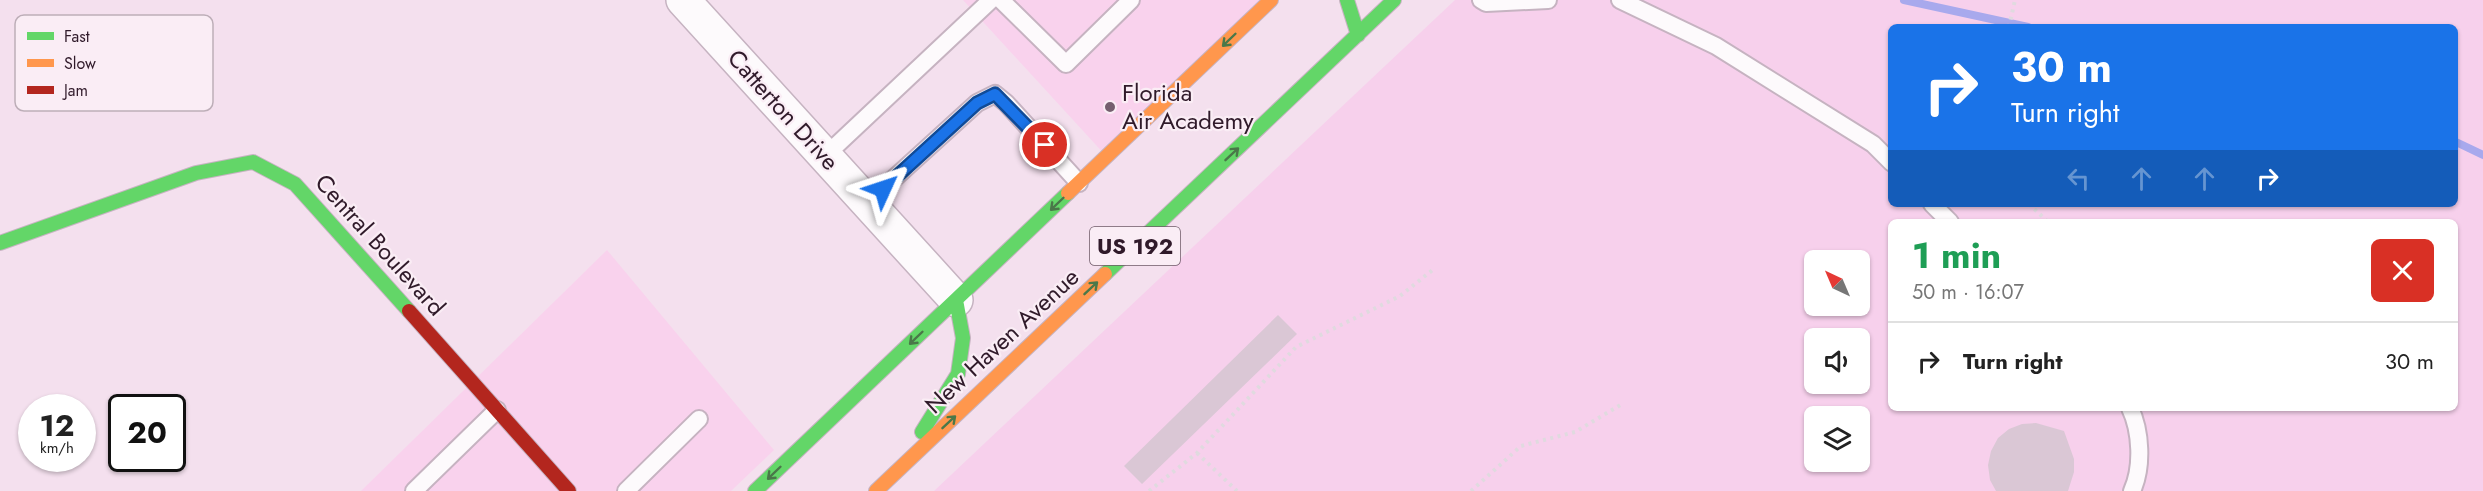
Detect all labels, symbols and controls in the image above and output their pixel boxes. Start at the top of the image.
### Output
legend [15,15,213,111]
text: Fast [64,25,90,48]
one-way arrow [1221,33,1236,48]
text: 30 m [2011,37,2112,98]
street label: Catterton Drive [719,41,847,178]
icon: right [1912,48,1990,126]
text: Slow [64,52,96,75]
place label: Florida Air Academy [1122,75,1254,138]
text: Jam [62,79,88,102]
text: Turn right [2011,93,2119,132]
marker: Florida Air Academy [1103,100,1117,114]
pin [1019,119,1070,170]
icon: arrive [1028,128,1061,161]
one-way arrow [1225,147,1240,161]
position arrow [851,157,915,221]
icon: left [2062,162,2095,195]
icon: ahead [2125,162,2158,195]
icon: ahead [2188,162,2221,195]
icon: right [2251,162,2284,195]
street label: Central Boulevard [307,166,454,323]
one-way arrow [1050,197,1065,211]
road number: US 192 [1090,227,1180,265]
text: 1 min [1912,229,2001,281]
button: close [2371,239,2434,302]
north arrow [1804,250,1870,316]
map controls [1804,250,1870,472]
street label: New Haven Avenue [917,260,1087,422]
text: 50 m · 16:07 [1912,278,2024,307]
one-way arrow [1083,281,1098,295]
button: sound [1804,328,1870,394]
one-way arrow [908,331,923,345]
icon: right [1912,345,1945,378]
text: Turn right [1963,345,2063,377]
text: 30 m [2385,345,2434,377]
speed limit sign: 20 [108,394,186,472]
text: 12 [40,404,74,447]
button: layers [1804,406,1870,472]
one-way arrow [941,415,956,429]
text: km/h [40,437,74,459]
one-way arrow [766,466,781,480]

